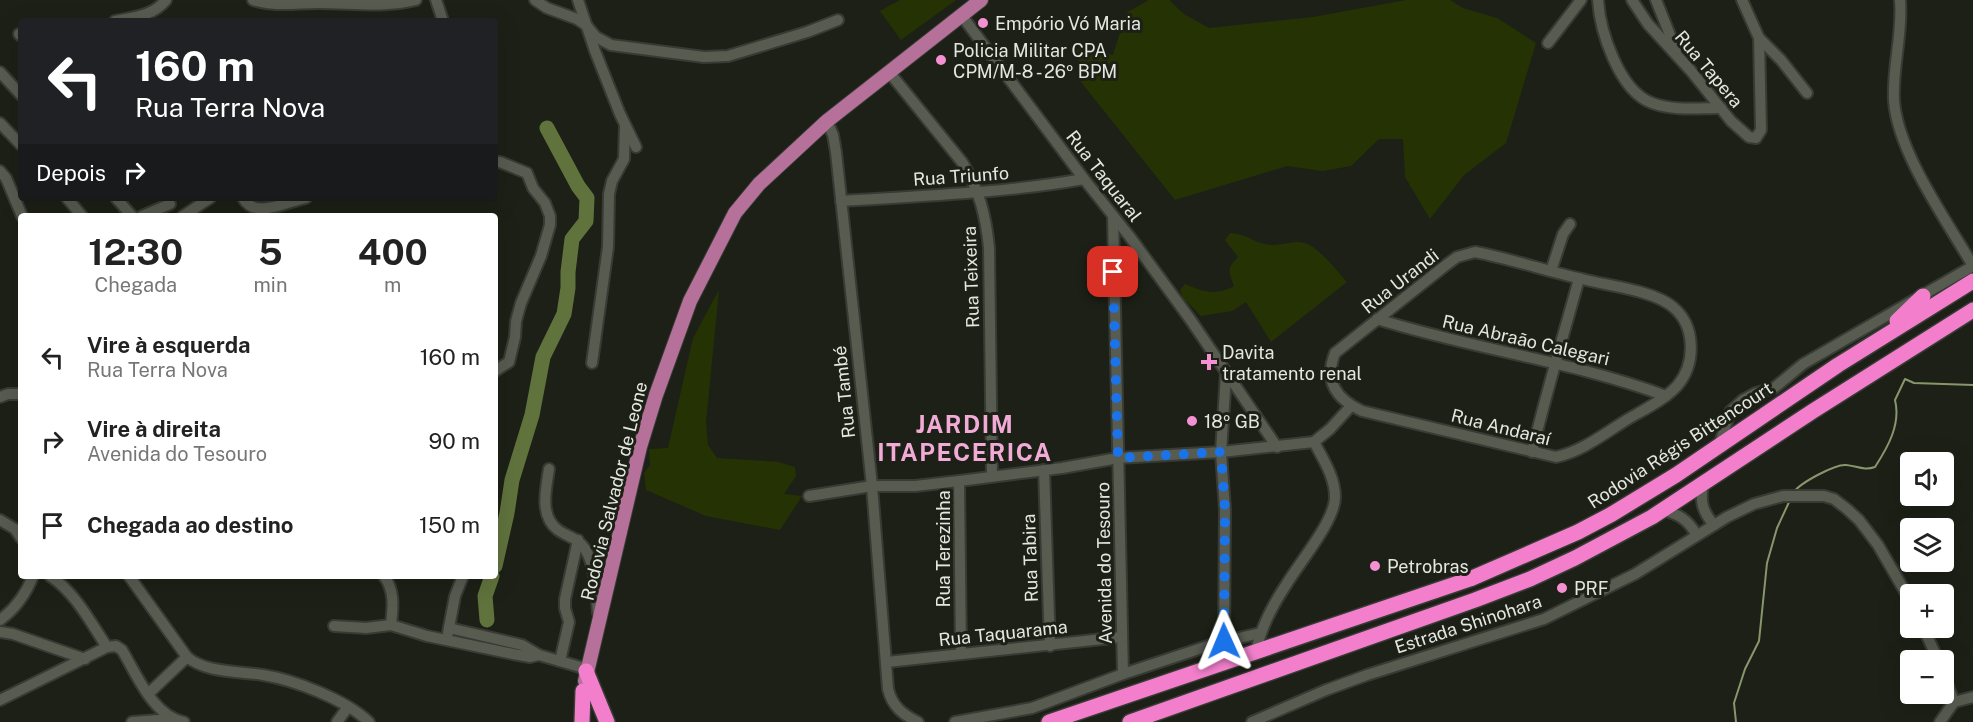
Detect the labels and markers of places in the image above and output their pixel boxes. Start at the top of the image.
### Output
place label: Empório Vó Maria [995,13,1141,34]
marker: Empório Vó Maria [976,16,990,30]
place label: Policia Militar CPA CPM/M-8 - 26º BPM [953,40,1117,82]
marker: Policia Militar CPA CPM/M-8 - 26º BPM [934,53,948,67]
pin [1087,246,1138,297]
place label: Davita tratamento renal [1222,342,1362,384]
marker: Davita tratamento renal [1200,353,1218,371]
place label: 18º GB [1204,411,1260,432]
marker: 18º GB [1185,414,1199,428]
place label: Petrobras [1387,556,1469,577]
marker: Petrobras [1368,559,1382,573]
place label: PRF [1574,578,1608,599]
marker: PRF [1555,581,1569,595]

